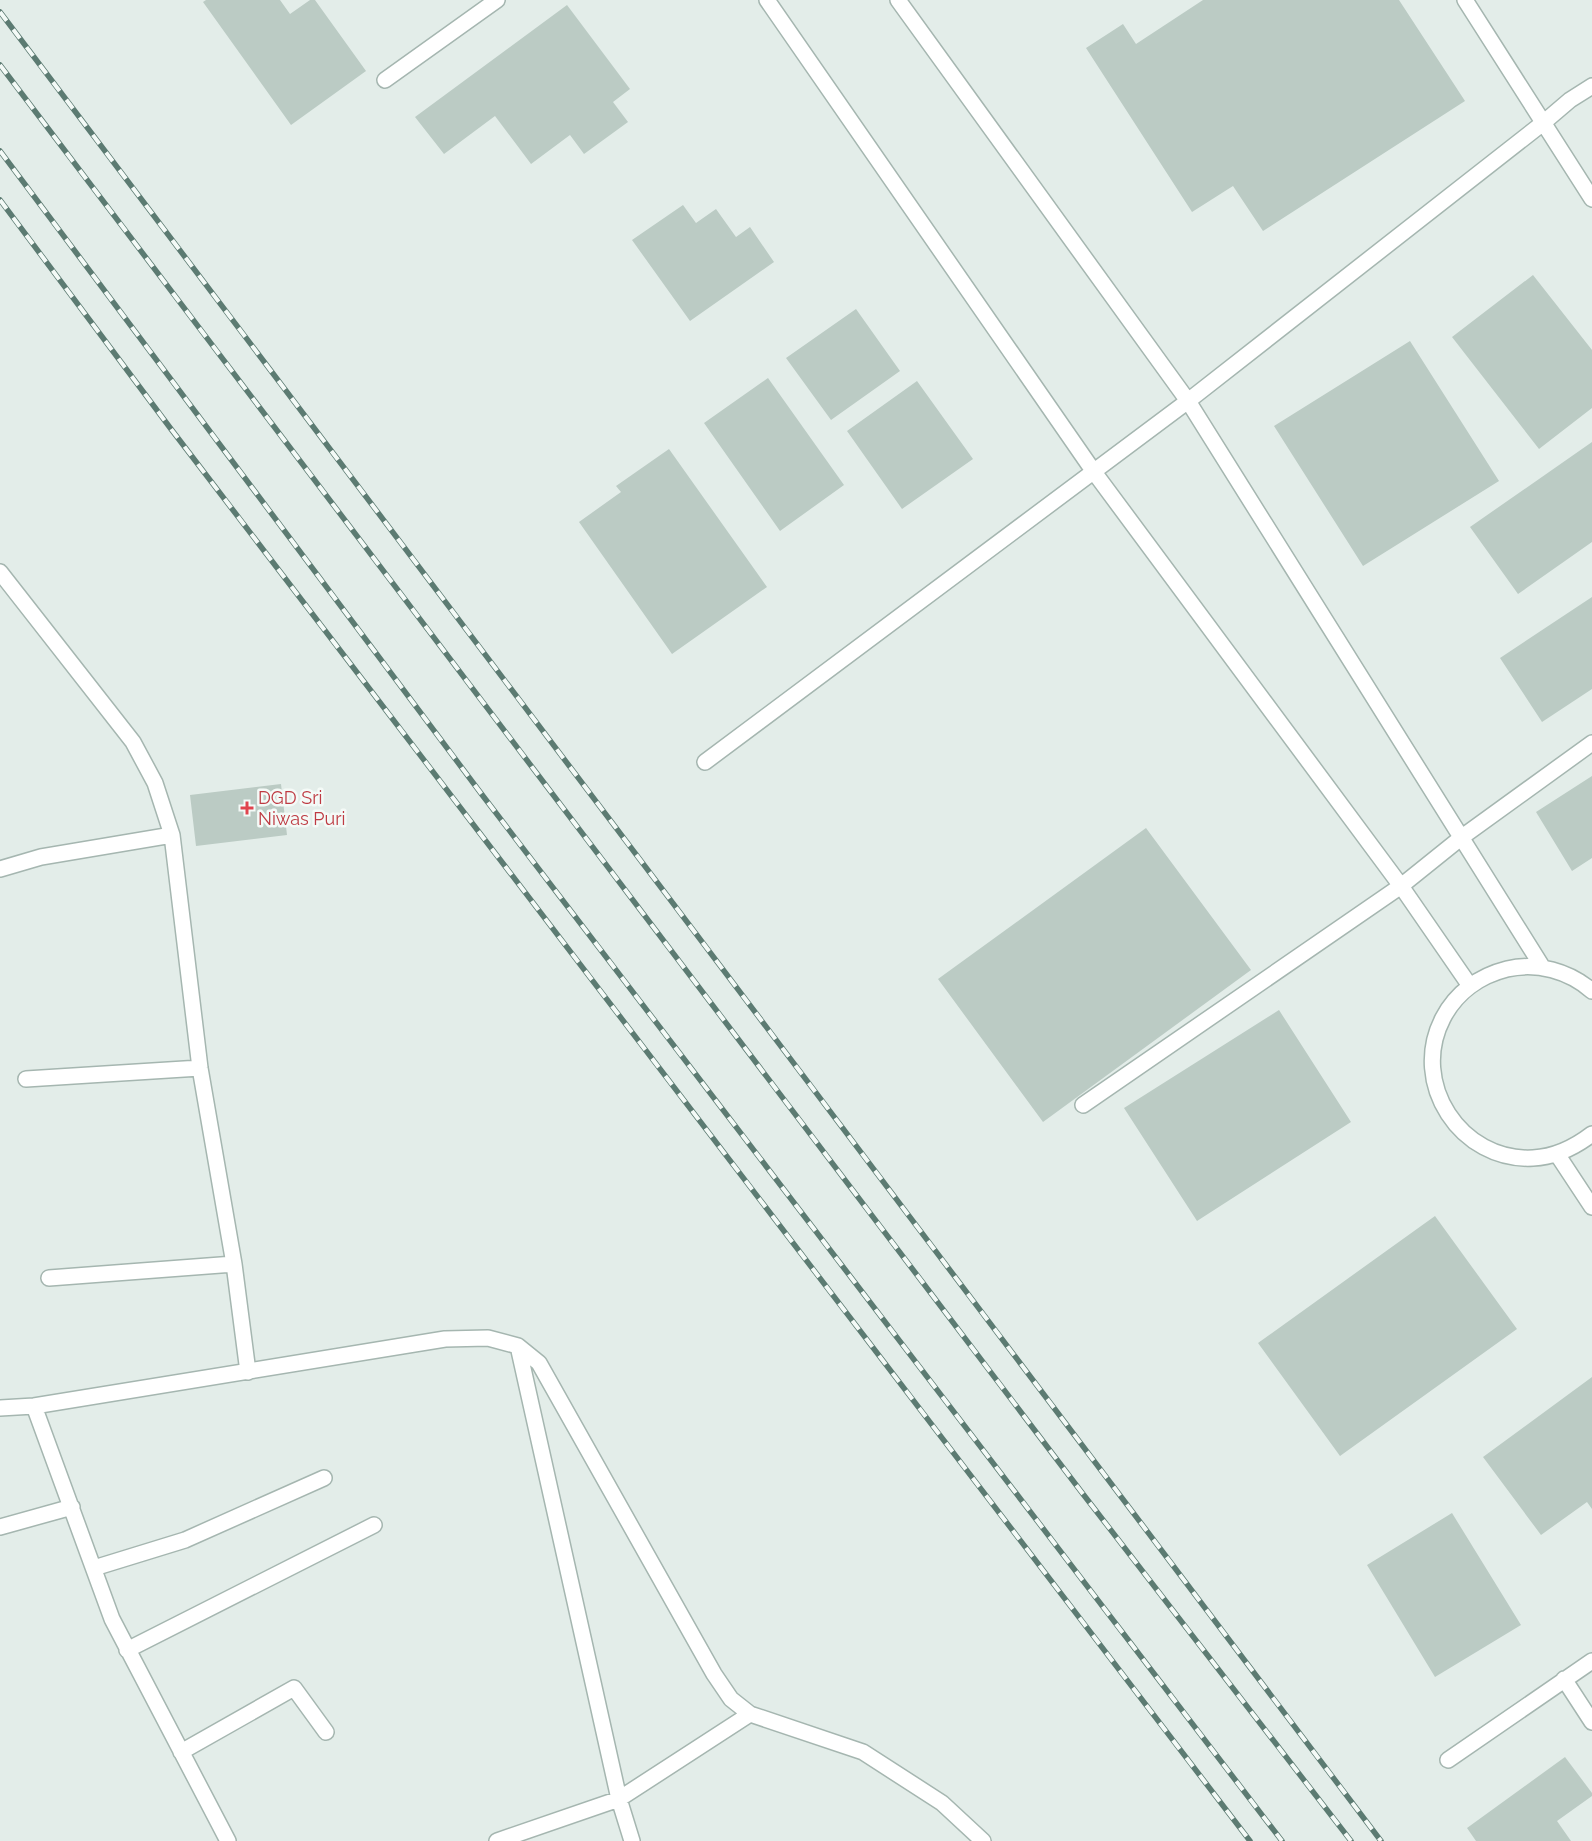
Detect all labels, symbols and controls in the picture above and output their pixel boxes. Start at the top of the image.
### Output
place label: DGD Sri Niwas Puri [258,787,345,829]
marker: DGD Sri Niwas Puri [240,801,254,815]

